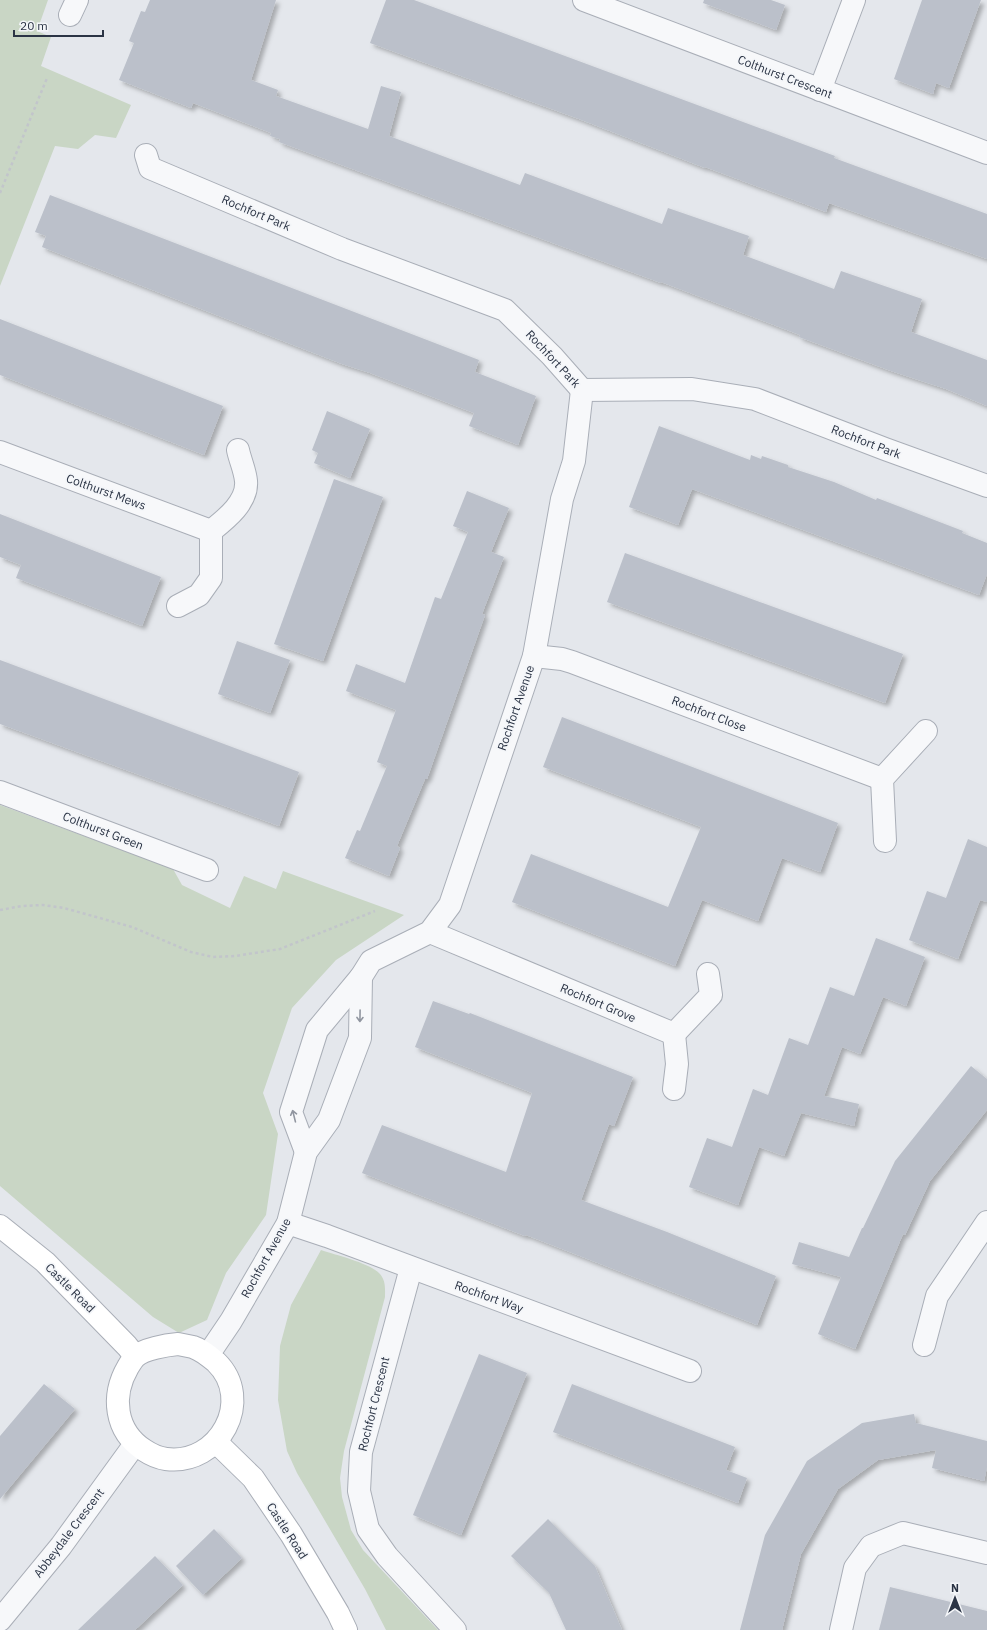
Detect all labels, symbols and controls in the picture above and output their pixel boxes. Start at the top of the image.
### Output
scale bar [14,12,103,38]
text: 20 m [20,18,48,33]
street label: Colthurst Crescent [736,52,835,101]
street label: Rochfort Park [219,191,294,234]
street label: Rochfort Park [523,327,584,391]
street label: Rochfort Park [829,421,904,462]
street label: Colthurst Mews [64,470,148,513]
street label: Rochfort Avenue [494,663,537,752]
street label: Rochfort Close [670,692,749,735]
street label: Colthurst Green [61,808,146,853]
street label: Rochfort Grove [558,980,639,1025]
one-way arrow [356,1009,364,1022]
one-way arrow [289,1109,297,1122]
street label: Rochfort Avenue [237,1215,294,1300]
street label: Castle Road [42,1260,98,1316]
street label: Rochfort Way [453,1277,526,1316]
street label: Rochfort Crescent [355,1355,393,1453]
street label: Abbeydale Crescent [30,1485,107,1580]
street label: Castle Road [264,1500,311,1562]
north arrow [935,1578,975,1618]
text: N [951,1581,959,1595]

